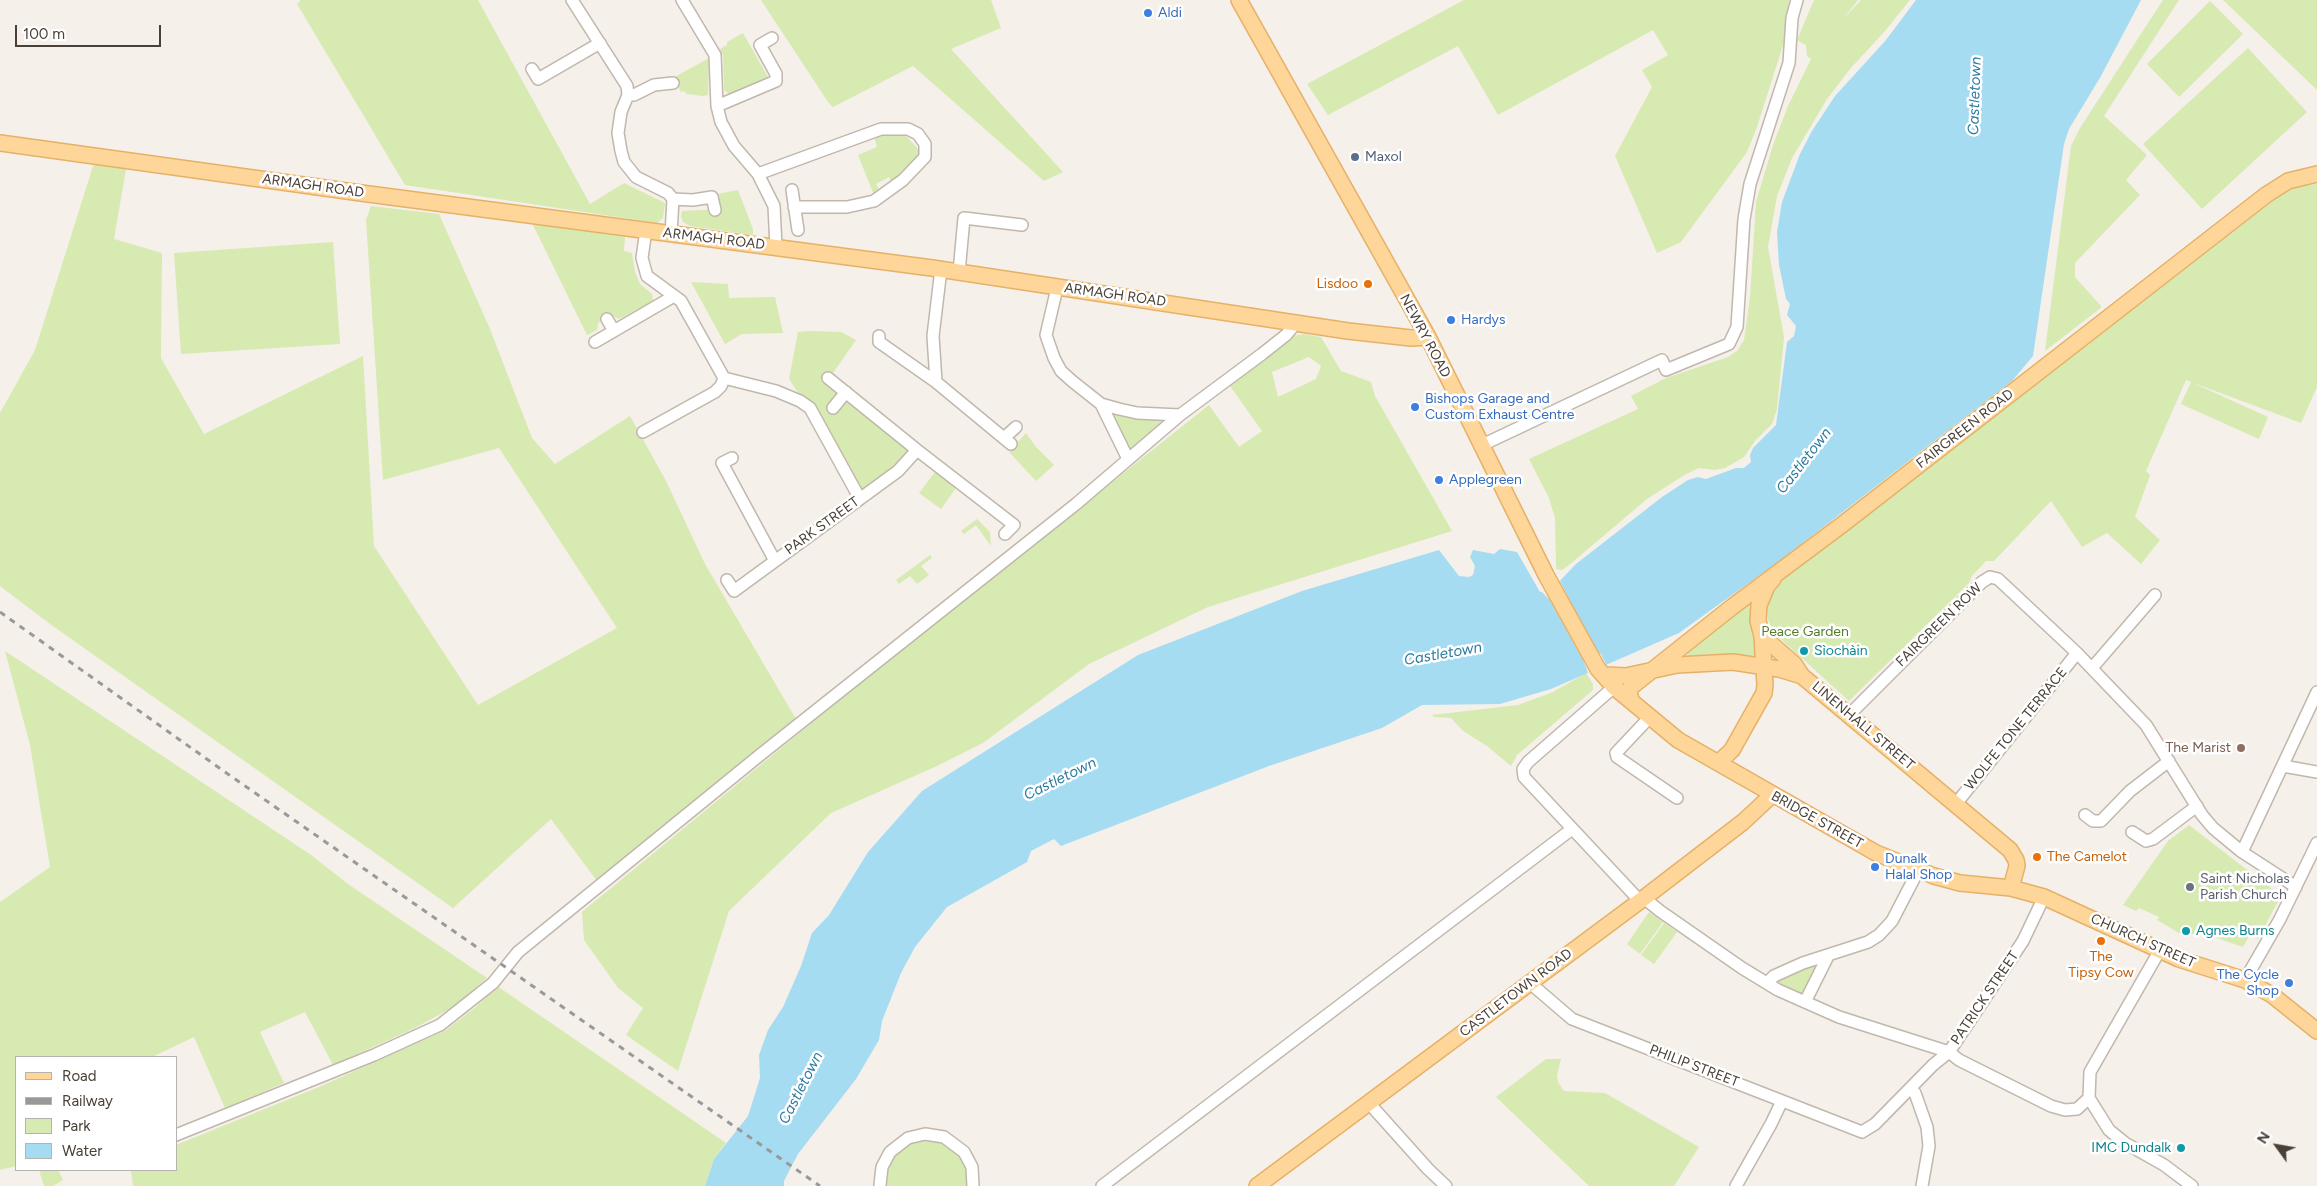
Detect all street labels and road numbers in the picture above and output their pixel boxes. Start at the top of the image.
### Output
street label: ARMAGH ROAD [261,171,365,201]
street label: ARMAGH ROAD [662,224,766,254]
street label: ARMAGH ROAD [1063,280,1167,310]
street label: NEWRY ROAD [1396,291,1454,381]
street label: FAIRGREEN ROAD [1913,386,2017,472]
street label: PARK STREET [782,493,862,559]
street label: FAIRGREEN ROW [1893,580,1985,670]
street label: WOLFE TONE TERRACE [1961,664,2071,794]
street label: LINENHALL STREET [1808,678,1918,774]
street label: BRIDGE STREET [1768,788,1866,852]
street label: CHURCH STREET [2088,910,2198,972]
street label: CASTLETOWN ROAD [1456,945,1576,1041]
street label: PATRICK STREET [1948,948,2022,1048]
street label: PHILIP STREET [1647,1041,1741,1091]

